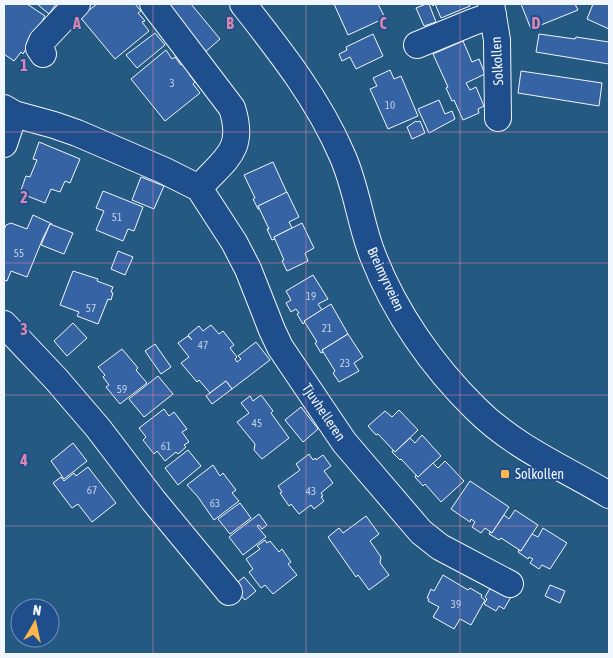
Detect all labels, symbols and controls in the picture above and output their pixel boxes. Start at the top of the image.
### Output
text: A [72,14,81,32]
text: B [226,14,234,32]
text: C [379,14,387,32]
text: D [532,14,541,32]
street label: Solkollen [488,36,506,86]
text: 1 [20,56,28,74]
house number: 3 [169,77,175,89]
house number: 10 [385,99,395,111]
text: 2 [20,188,28,206]
house number: 51 [112,211,122,223]
street label: Breimyrveien [364,245,408,313]
house number: 55 [14,247,24,259]
house number: 19 [306,290,316,302]
house number: 57 [86,302,96,314]
text: 3 [20,320,28,338]
house number: 21 [322,322,332,334]
house number: 47 [198,339,208,351]
house number: 23 [340,357,350,369]
street label: Tjuvhelleren [299,380,349,444]
house number: 59 [117,383,127,395]
house number: 45 [252,417,262,429]
house number: 61 [161,440,171,452]
text: 4 [19,451,28,469]
place label: Solkollen [515,466,564,482]
marker: Solkollen [499,468,511,480]
house number: 67 [87,484,97,496]
house number: 43 [306,485,316,497]
house number: 63 [210,497,220,509]
north arrow [10,598,60,648]
house number: 39 [451,598,461,610]
text: N [32,602,42,619]

